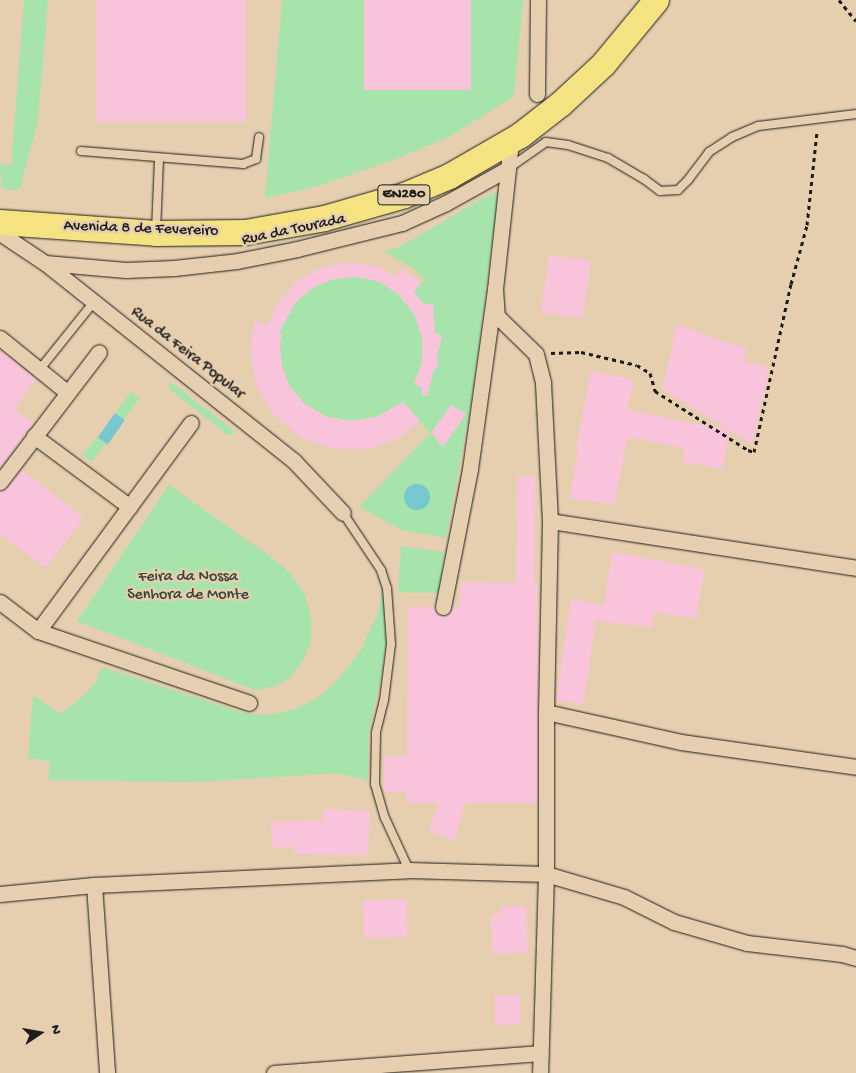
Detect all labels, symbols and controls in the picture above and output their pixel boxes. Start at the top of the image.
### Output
road number: EN280 [376,182,432,208]
street label: Rua da Tourada [240,211,348,251]
street label: Avenida 8 de Fevereiro [63,218,219,242]
street label: Rua da Feira Popular [126,304,248,404]
park label: Feira da Nossa Senhora de Monte [127,568,249,606]
north arrow [15,1008,65,1058]
text: N [46,1024,64,1036]

